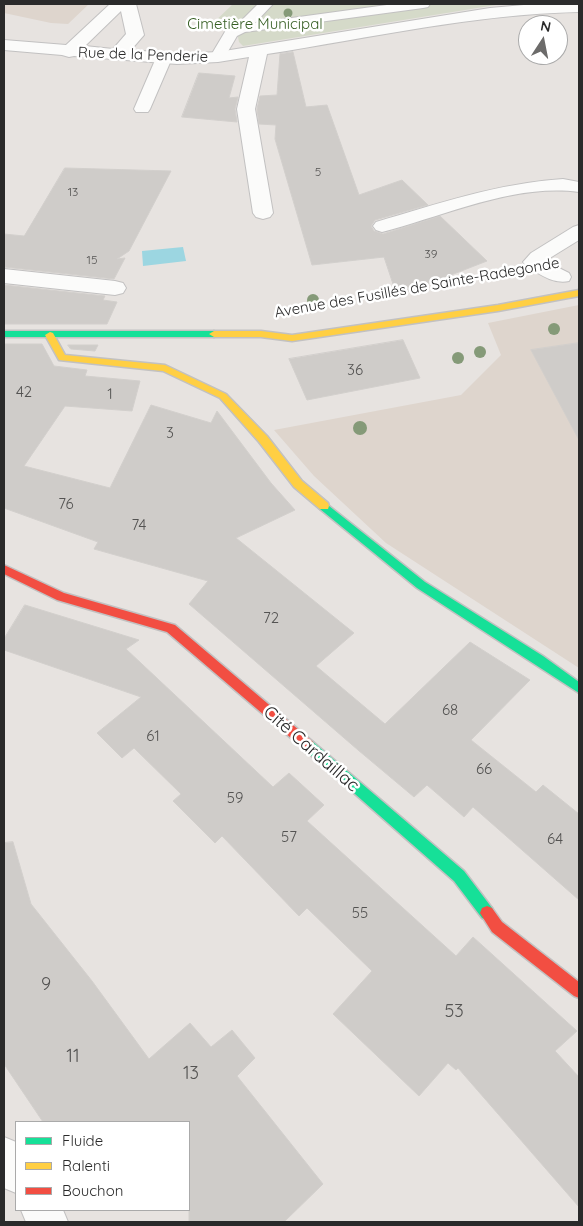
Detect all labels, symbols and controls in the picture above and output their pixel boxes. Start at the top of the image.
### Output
park label: Cimetière Municipal [187,15,323,33]
north arrow [518,15,568,65]
text: N [539,16,552,36]
street label: Rue de la Penderie [78,44,208,66]
house number: 5 [315,165,321,179]
house number: 13 [68,185,78,199]
house number: 39 [425,247,437,261]
house number: 15 [87,253,97,267]
street label: Avenue des Fusillés de Sainte-Radegonde [273,254,561,322]
house number: 36 [347,361,363,379]
house number: 42 [16,383,32,401]
house number: 1 [107,385,113,403]
house number: 3 [166,424,174,442]
house number: 76 [58,495,74,513]
house number: 74 [132,516,146,534]
house number: 72 [263,609,279,627]
street label: Cité Cardaillac [259,701,363,797]
house number: 68 [442,701,458,719]
house number: 61 [146,727,160,745]
house number: 66 [476,760,492,778]
house number: 59 [227,789,243,807]
house number: 57 [281,828,297,846]
house number: 64 [547,830,563,848]
house number: 55 [352,904,368,922]
house number: 9 [41,974,51,996]
house number: 53 [444,1001,464,1023]
house number: 11 [66,1046,80,1068]
house number: 13 [183,1063,199,1085]
legend [15,1121,190,1211]
text: Fluide [62,1131,103,1150]
text: Ralenti [62,1156,110,1175]
text: Bouchon [62,1181,123,1200]

